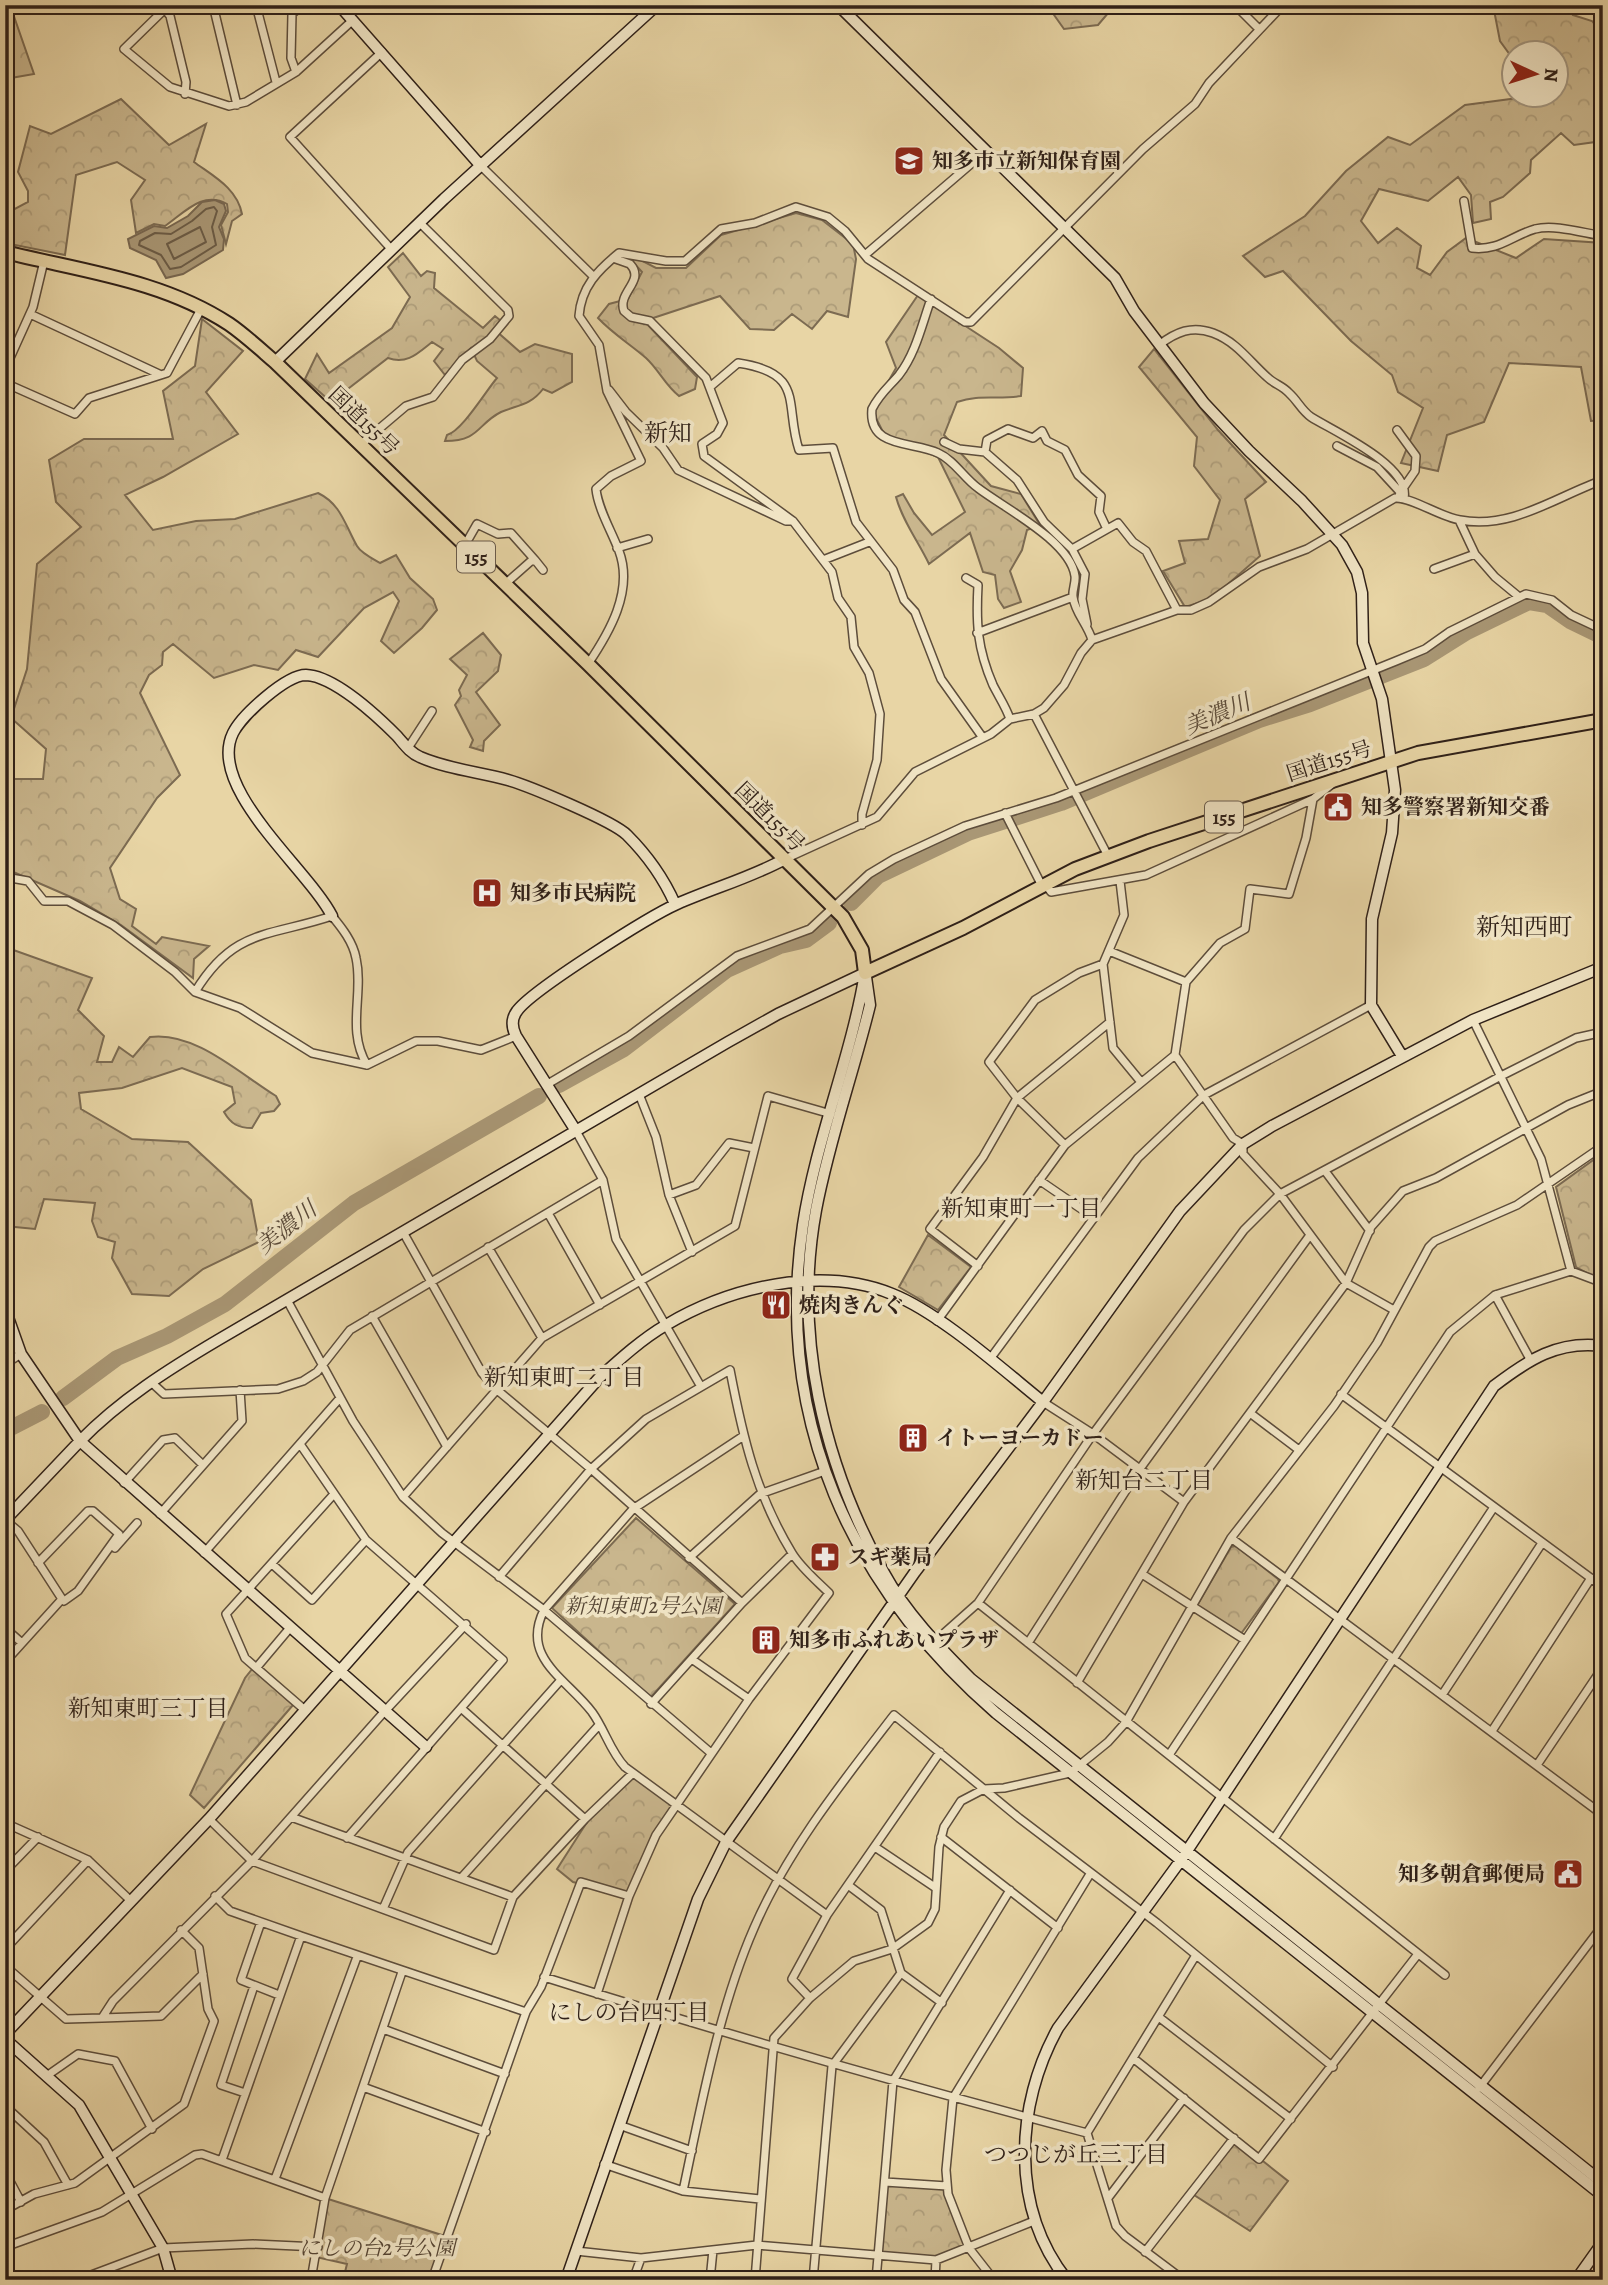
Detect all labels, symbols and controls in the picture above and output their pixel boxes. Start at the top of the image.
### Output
north arrow [1500,38,1570,108]
text: N [1537,67,1564,83]
school or university icon: 知多市立新知保育園 [892,144,926,178]
place label: 知多市立新知保育園 [932,147,1121,175]
street label: 国道155号 [323,380,405,462]
district label: 新知 [644,417,692,449]
road number: 155 [457,542,495,572]
water label: 美濃川 [1179,686,1258,742]
street label: 国道155号 [1283,734,1375,788]
street label: 国道155号 [729,776,811,858]
public building icon: 知多警察署新知交番 [1321,790,1355,824]
place label: 知多警察署新知交番 [1361,793,1550,821]
road number: 155 [1205,802,1243,832]
hospital icon: 知多市民病院 [470,876,504,910]
place label: 知多市民病院 [510,879,636,907]
district label: 新知西町 [1476,911,1572,943]
water label: 美濃川 [250,1192,325,1261]
district label: 新知東町一丁目 [941,1193,1102,1224]
restaurant icon: 焼肉きんぐ [759,1288,793,1322]
place label: 焼肉きんぐ [799,1291,904,1319]
district label: 新知東町二丁目 [484,1362,645,1393]
building icon: イトーヨーカドー [896,1421,930,1455]
place label: イトーヨーカドー [936,1424,1104,1452]
district label: 新知台二丁目 [1075,1465,1213,1496]
pharmacy icon: スギ薬局 [808,1540,842,1574]
place label: スギ薬局 [848,1543,932,1571]
park label: 新知東町2号公園 [565,1592,724,1620]
building icon: 知多市ふれあいプラザ [749,1623,783,1657]
place label: 知多市ふれあいプラザ [789,1626,999,1654]
district label: 新知東町三丁目 [68,1693,229,1724]
public building icon: 知多朝倉郵便局 [1551,1857,1585,1891]
place label: 知多朝倉郵便局 [1398,1860,1545,1888]
district label: にしの台四丁目 [549,1997,710,2028]
district label: つつじが丘三丁目 [984,2139,1168,2170]
park label: にしの台2号公園 [299,2234,458,2262]

